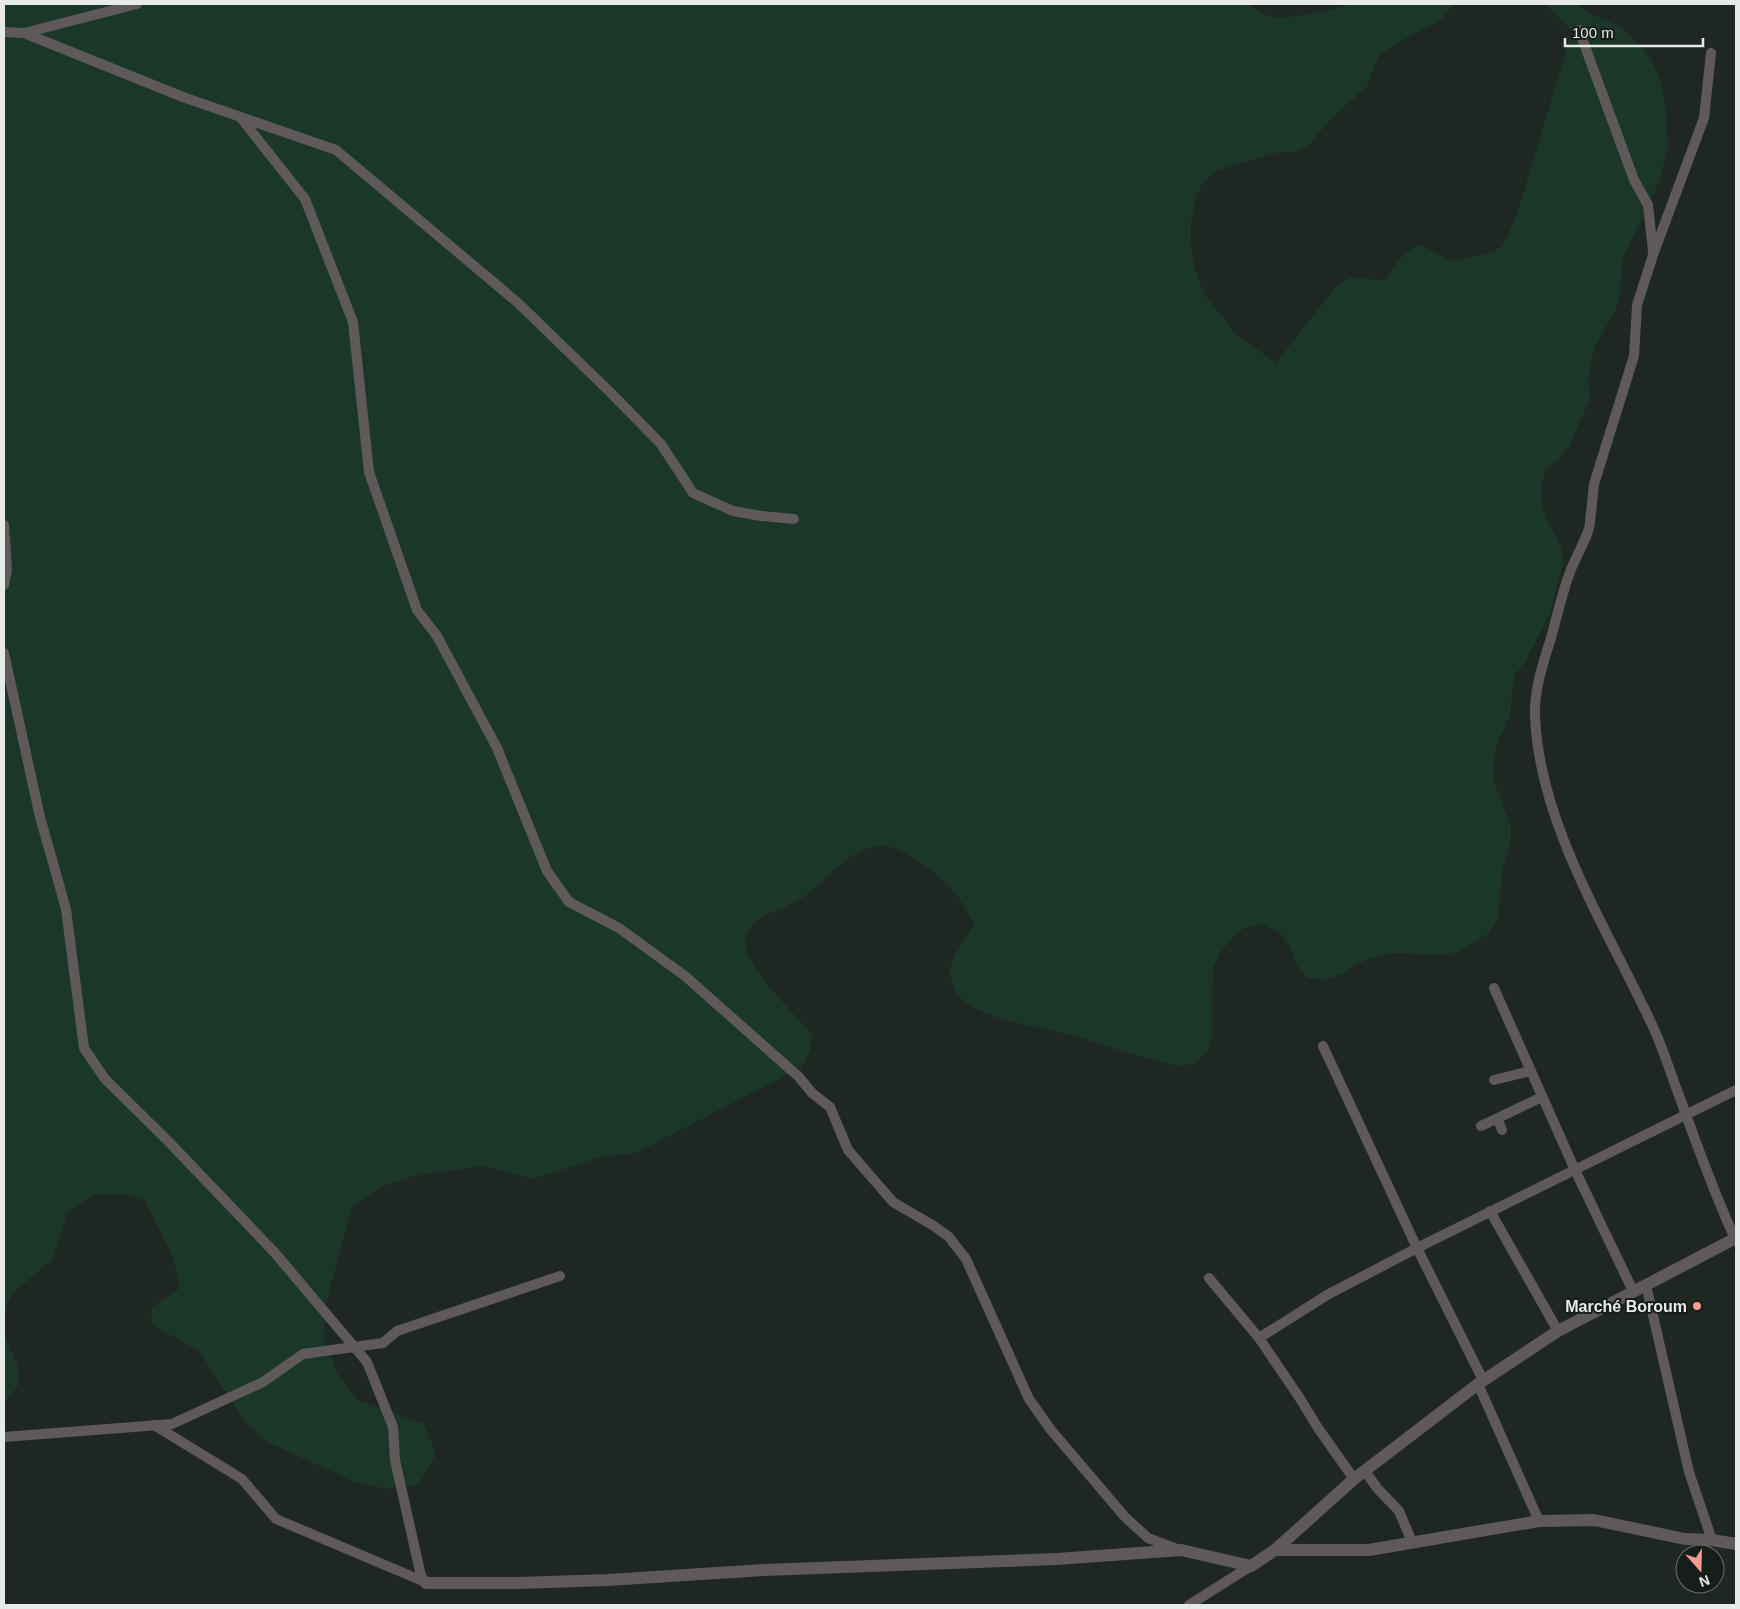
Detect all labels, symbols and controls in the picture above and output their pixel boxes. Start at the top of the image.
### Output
scale bar [1565,15,1702,47]
text: 100 m [1572,24,1614,41]
place label: Marché Boroum [1565,1298,1687,1315]
marker: Marché Boroum [1691,1300,1703,1312]
north arrow [1675,1544,1725,1594]
text: N [1697,1572,1712,1590]

